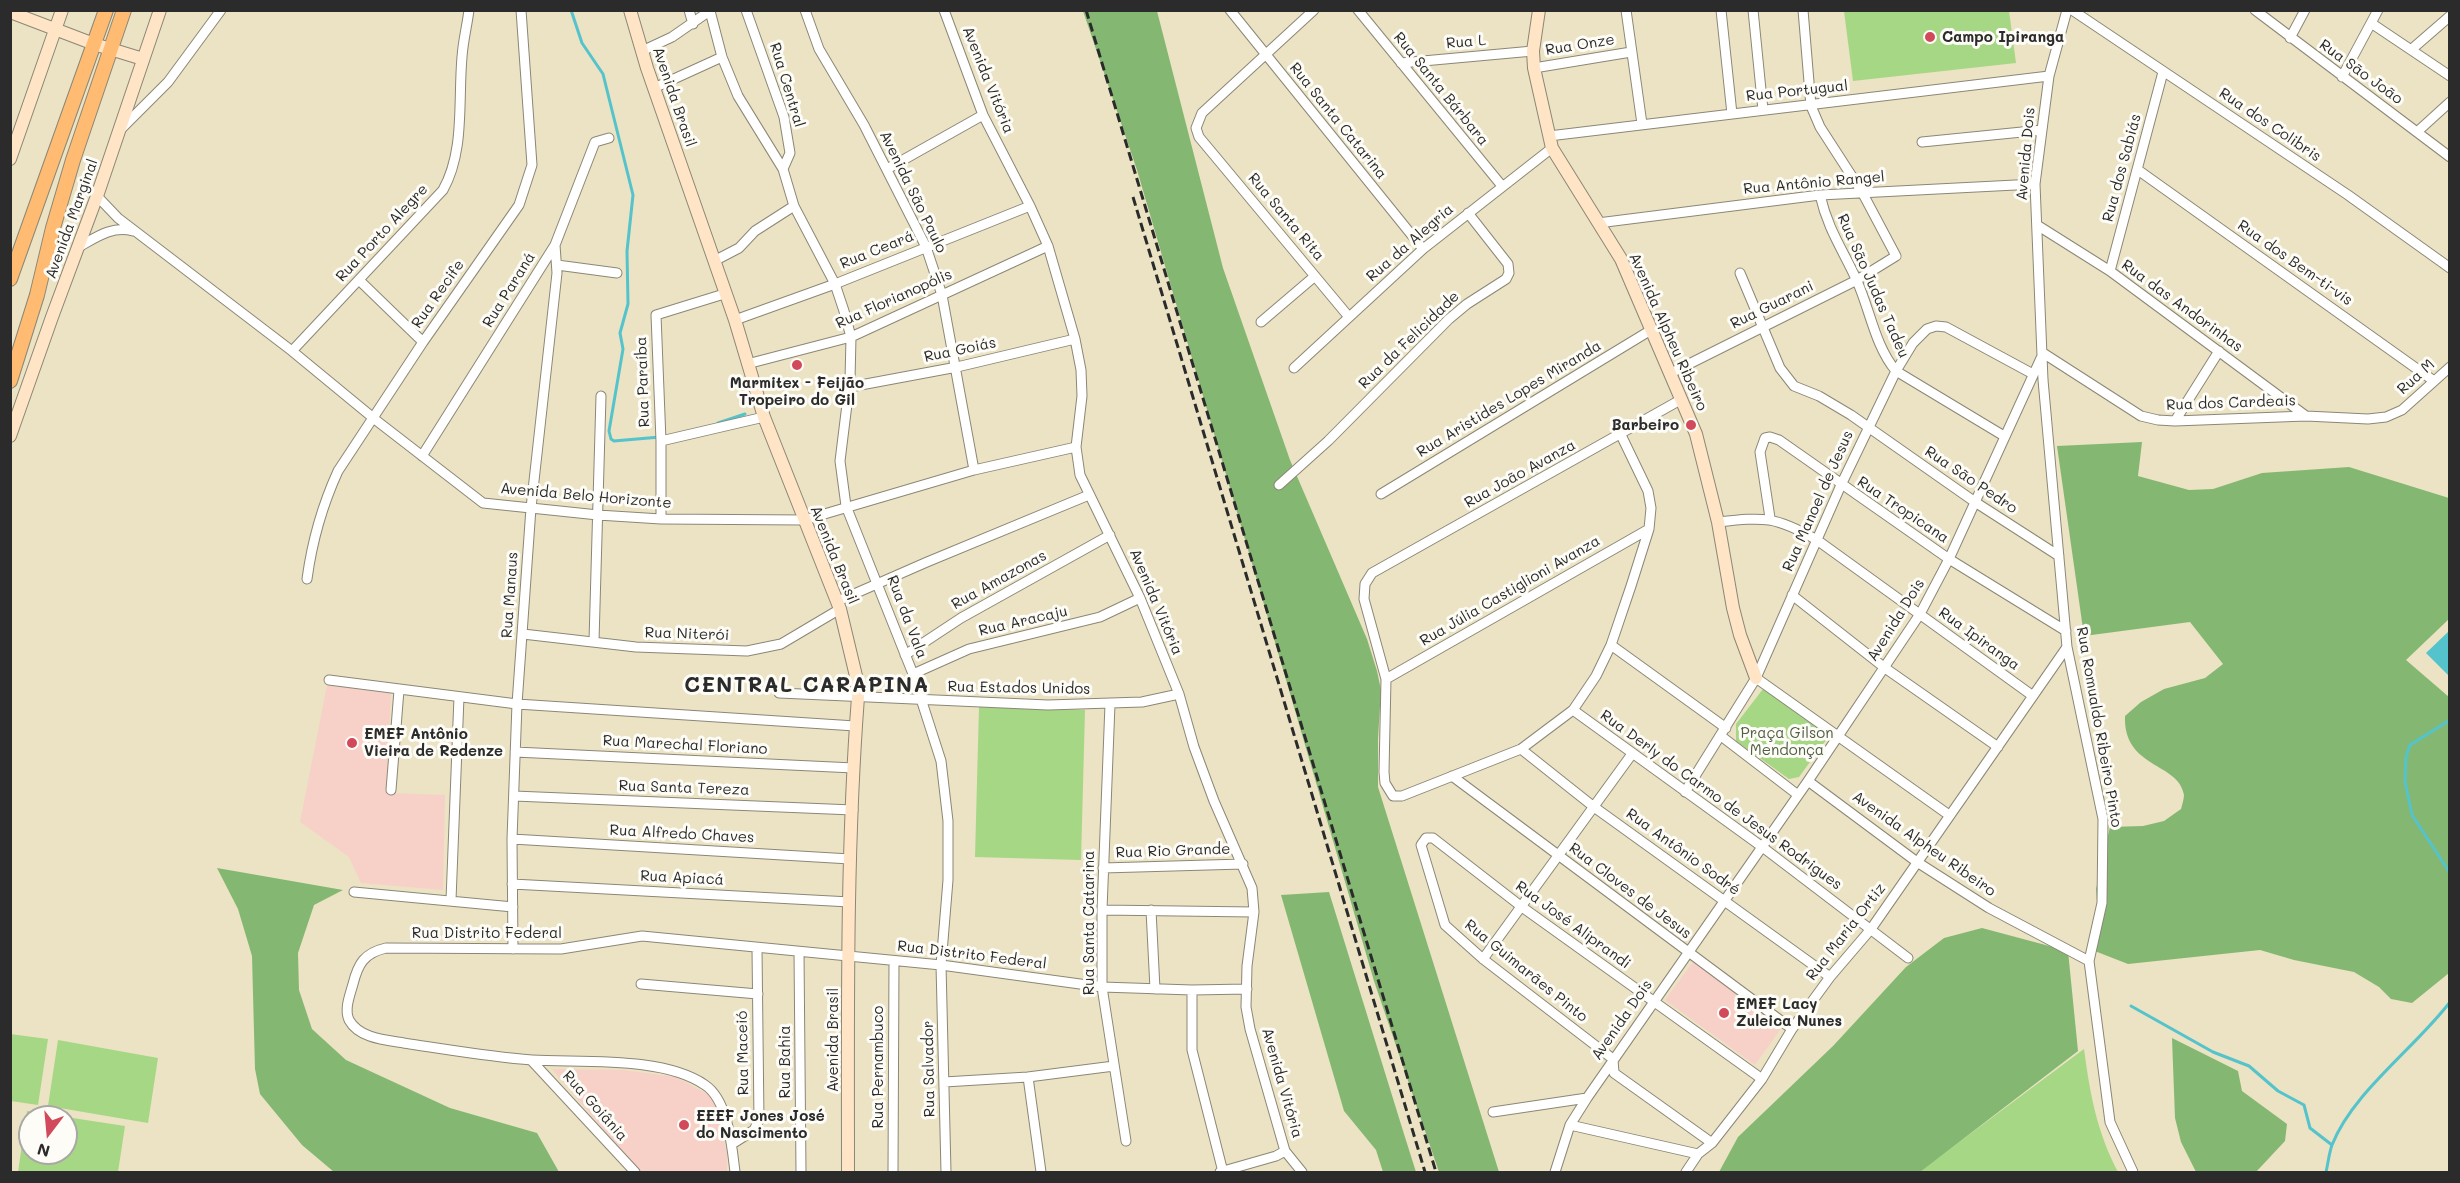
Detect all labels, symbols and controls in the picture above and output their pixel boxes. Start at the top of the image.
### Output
street label: Avenida Vitória [958,24,1018,136]
place label: Campo Ipiranga [1942,28,2064,46]
street label: Rua Santa Bárbara [1390,29,1492,149]
marker: Campo Ipiranga [1923,30,1937,44]
street label: Rua L [1445,31,1487,53]
street label: Rua Onze [1544,31,1616,59]
street label: Rua São João [2316,36,2406,108]
street label: Rua Central [766,41,808,129]
street label: Avenida Brasil [648,45,700,149]
street label: Rua Santa Catarina [1286,59,1390,183]
street label: Rua Portugual [1745,77,1849,105]
street label: Rua dos Colibris [2215,84,2325,166]
street label: Avenida Dois [2013,107,2039,201]
street label: Rua dos Sabiás [2099,112,2145,224]
street label: Avenida São Paulo [876,128,950,256]
street label: Avenida Marginal [42,157,102,281]
street label: Rua Antônio Rangel [1743,168,1885,198]
street label: Rua Santa Rita [1244,169,1328,265]
street label: Rua Porto Alegre [332,180,432,286]
street label: Rua da Alegria [1363,200,1457,286]
street label: Rua São Judas Tadeu [1833,211,1913,361]
street label: Rua dos Bem-ti-vis [2234,216,2356,310]
street label: Rua Ceará [837,227,917,273]
street label: Rua Paraná [479,249,539,331]
street label: Avenida Alpheu Ribeiro [1625,250,1711,414]
street label: Rua Recife [408,256,468,332]
street label: Rua das Andorinhas [2118,256,2246,356]
street label: Rua Florianopólis [833,265,955,333]
street label: Rua Guarani [1727,277,1817,333]
street label: Rua da Felicidade [1355,287,1463,393]
street label: Rua Goiás [922,334,998,366]
street label: Rua Paraíba [632,336,654,428]
street label: Rua Aristides Lopes Miranda [1414,337,1604,461]
street label: Rua M [2394,356,2438,398]
marker: Marmitex - Feijão Tropeiro do Gil [790,358,804,372]
place label: Marmitex - Feijão Tropeiro do Gil [730,374,864,409]
street label: Rua dos Cardeais [2166,392,2296,414]
place label: Barbeiro [1611,416,1679,434]
marker: Barbeiro [1684,418,1698,432]
street label: Rua Manoel de Jesus [1779,428,1857,574]
street label: Rua João Avanza [1461,436,1579,512]
street label: Rua São Pedro [1921,442,2021,518]
street label: Rua Tropicana [1854,473,1952,547]
street label: Avenida Belo Horizonte [500,480,672,512]
street label: Avenida Brasil [806,503,862,607]
street label: Rua Júlia Castiglioni Avanza [1417,532,1603,650]
street label: Rua Amazonas [948,546,1050,614]
street label: Avenida Vitória [1125,546,1187,658]
street label: Rua Manaus [498,551,522,639]
street label: Rua da Vala [883,573,931,661]
street label: Avenida Dois [1864,575,1928,665]
street label: Rua Aracaju [977,602,1069,640]
street label: Rua Ipiranga [1935,604,2023,674]
street label: Rua Niterói [644,624,730,644]
street label: Rua Romualdo Ribeiro Pinto [2072,625,2126,829]
district label: CENTRAL CARAPINA [684,673,930,699]
street label: Rua Estados Unidos [947,678,1091,698]
street label: Rua Derly do Carmo de Jesus Rodrigues [1597,706,1845,894]
park label: Praça Gilson Mendonça [1741,724,1833,759]
place label: EMEF Antônio Vieira de Redenze [364,725,503,760]
street label: Rua Marechal Floriano [602,732,768,758]
marker: EMEF Antônio Vieira de Redenze [345,736,359,750]
street label: Rua Santa Tereza [618,777,750,799]
street label: Avenida Alpheu Ribeiro [1849,788,1999,900]
street label: Rua Antônio Sodré [1623,805,1743,899]
street label: Rua Alfredo Chaves [609,821,755,847]
street label: Rua Cloves de Jesus [1565,839,1695,943]
street label: Rua Rio Grande [1115,840,1231,862]
street label: Rua Santa Catarina [1080,851,1098,995]
street label: Rua Apiacá [640,867,724,889]
street label: Rua José Aliprandi [1512,877,1634,973]
street label: Rua Maria Ortiz [1802,880,1890,984]
street label: Rua Guimarães Pinto [1461,916,1591,1026]
street label: Rua Distrito Federal [412,924,562,942]
street label: Rua Distrito Federal [896,937,1048,973]
street label: Avenida Dois [1588,976,1656,1064]
street label: Avenida Brasil [824,988,842,1092]
place label: EMEF Lacy Zuleica Nunes [1736,995,1842,1030]
street label: Rua Pernambuco [869,1005,887,1129]
marker: EMEF Lacy Zuleica Nunes [1717,1006,1731,1020]
street label: Rua Maceió [733,1010,753,1096]
street label: Rua Salvador [919,1020,939,1118]
street label: Rua Bahia [776,1025,794,1099]
street label: Avenida Vitória [1258,1026,1306,1140]
street label: Rua Goiânia [559,1067,631,1145]
north arrow [18,1105,78,1165]
place label: EEEF Jones José do Nascimento [696,1107,825,1142]
marker: EEEF Jones José do Nascimento [677,1118,691,1132]
text: N [35,1139,52,1163]

